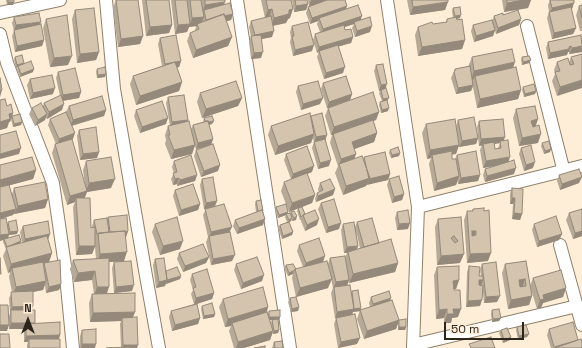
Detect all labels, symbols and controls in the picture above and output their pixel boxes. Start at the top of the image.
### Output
north arrow [8,300,48,340]
text: N [24,301,32,315]
scale bar [446,314,526,340]
text: 50 m [451,321,479,337]

